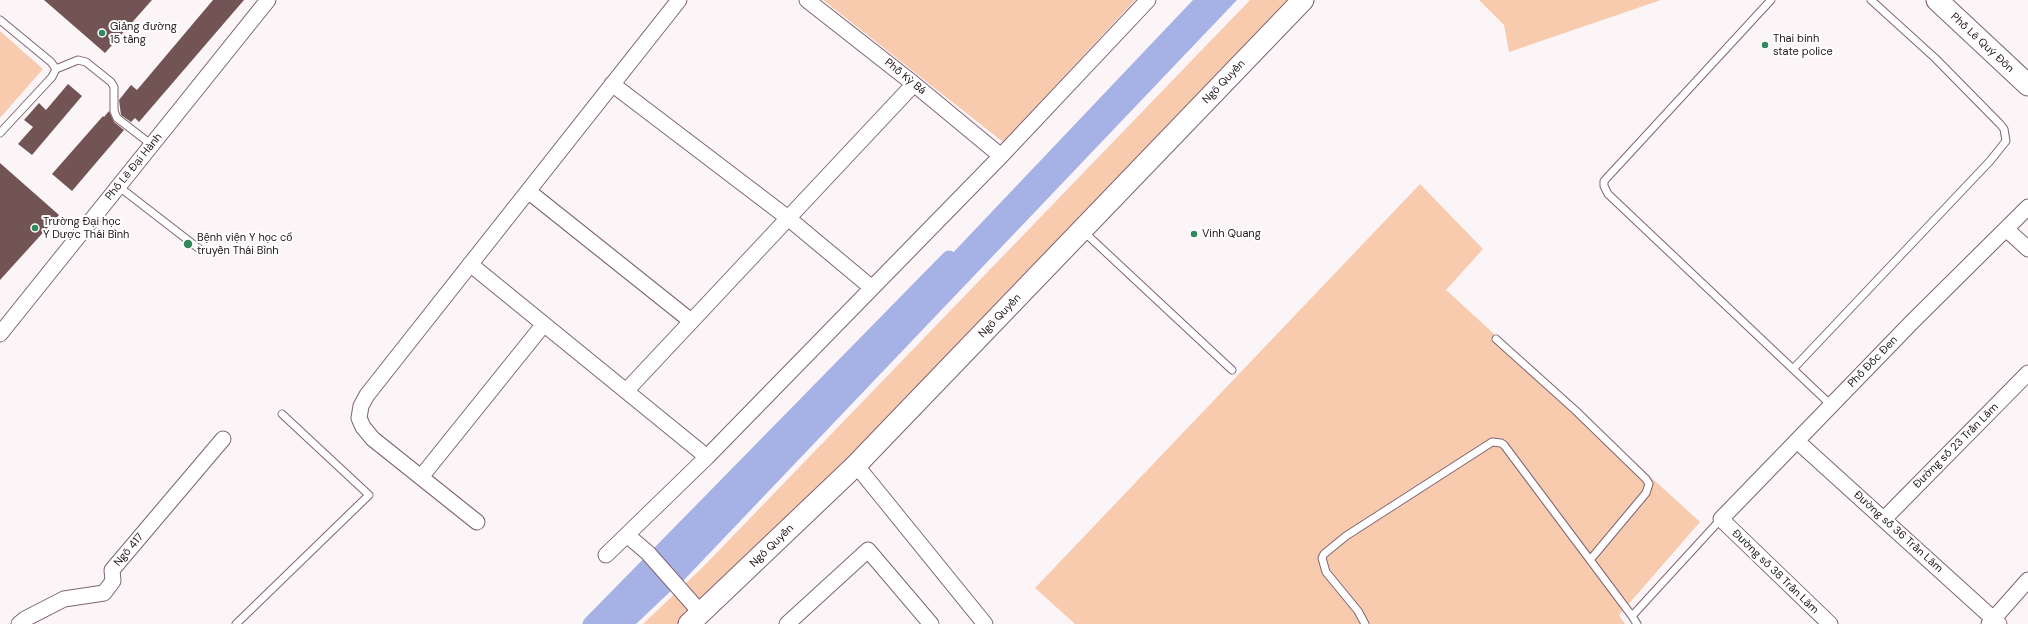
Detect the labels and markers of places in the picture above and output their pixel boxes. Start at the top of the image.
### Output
place label: Giảng đường 15 tầng [110,20,177,46]
marker: Giảng đường 15 tầng [97,28,107,38]
place label: Thai binh state police [1773,32,1833,58]
marker: Thai binh state police [1760,40,1770,50]
place label: Trường Đại học Y Dược Thái Bình [43,215,129,241]
marker: Trường Đại học Y Dược Thái Bình [30,223,40,233]
place label: Vinh Quang [1202,227,1261,241]
marker: Vinh Quang [1189,229,1199,239]
place label: Bệnh viện Y học cổ truyền Thái Bình [197,231,292,257]
marker: Bệnh viện Y học cổ truyền Thái Bình [182,238,194,250]

